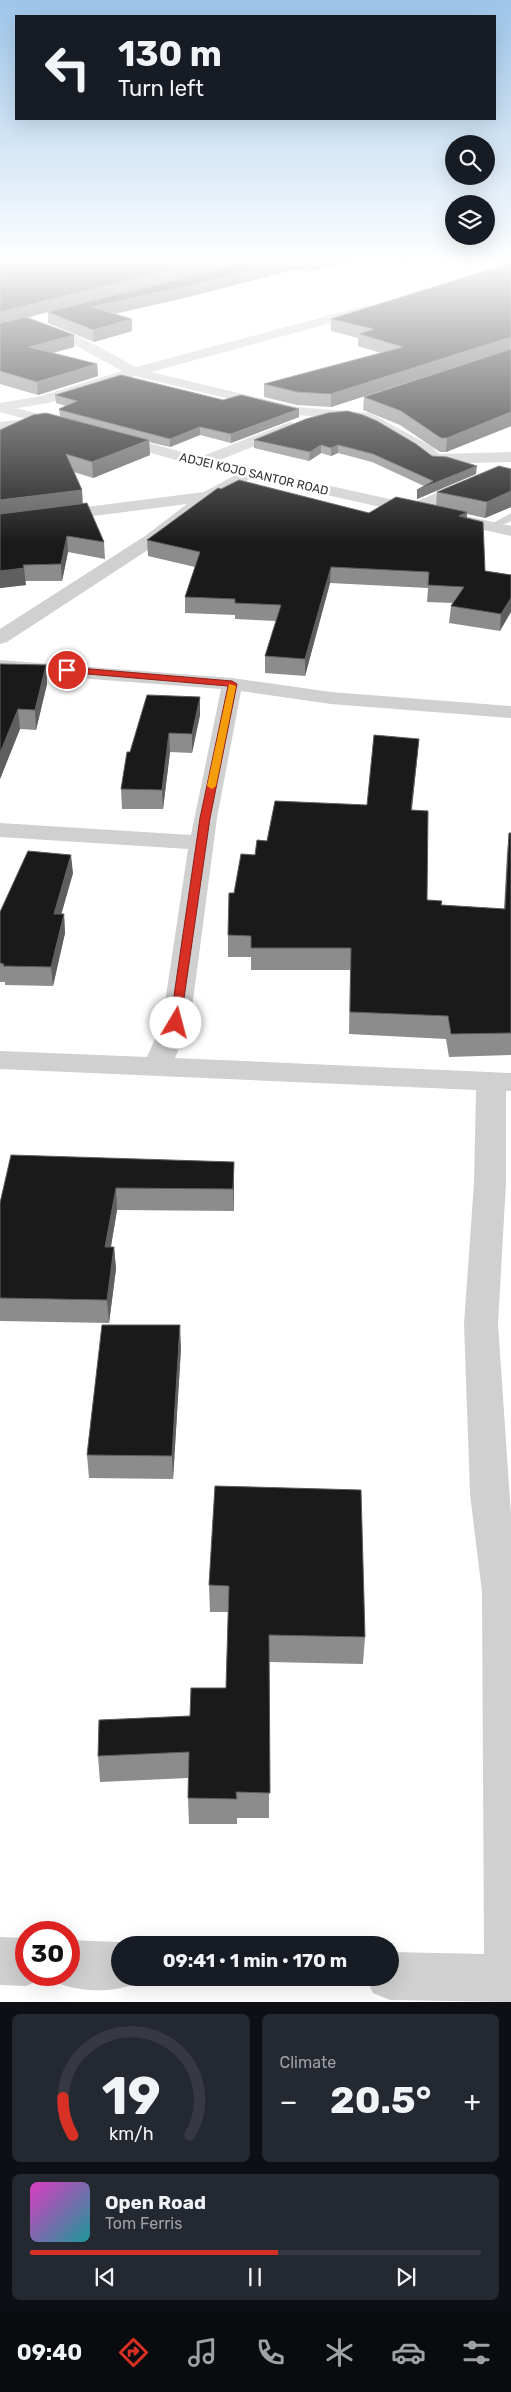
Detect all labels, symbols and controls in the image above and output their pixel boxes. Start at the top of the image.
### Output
text: 130 m [118,33,222,75]
icon: left [35,35,100,100]
text: Turn left [118,75,204,102]
map controls [445,135,495,245]
button: search [445,135,495,185]
button: layers [445,195,495,245]
street label: ADJEI KOJO SANTOR ROAD [178,450,330,498]
pin [46,649,88,691]
icon: arrive [53,656,81,684]
position arrow [149,996,201,1048]
speed limit sign: 30 [15,1921,80,1986]
text: 09:41 · 1 min · 170 m [163,1949,347,1972]
text: Climate [280,2053,336,2072]
text: 19 [101,2065,160,2127]
text: 20.5° [330,2077,431,2123]
text: − [280,2085,298,2118]
text: + [464,2085,481,2118]
text: km/h [108,2123,153,2144]
text: Open Road [105,2191,206,2214]
text: Tom Ferris [105,2214,182,2233]
icon: previous [91,2263,119,2291]
icon: pause [241,2263,269,2291]
icon: next [392,2263,420,2291]
icon: directions [116,2335,151,2370]
icon: music [185,2335,220,2370]
icon: phone [253,2335,288,2370]
icon: climate [322,2335,357,2370]
icon: car [391,2335,426,2370]
icon: filters [459,2335,494,2370]
text: 09:40 [17,2339,82,2366]

